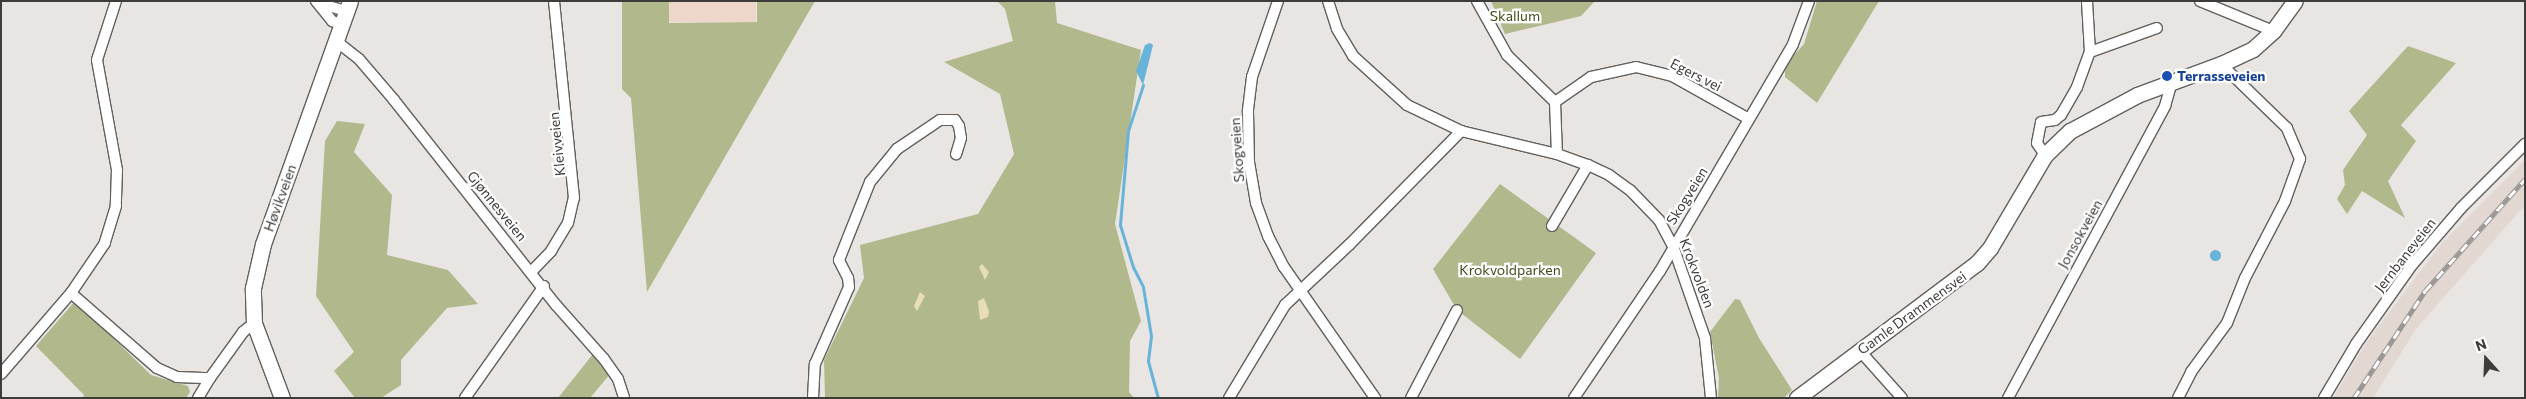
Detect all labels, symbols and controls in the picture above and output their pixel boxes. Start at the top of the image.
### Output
park label: Skallum [1490,8,1540,24]
street label: Egers vei [1667,55,1725,95]
place label: Terrasseveien [2177,68,2265,84]
marker: Terrasseveien [2161,70,2173,82]
street label: Kleivveien [545,111,569,177]
street label: Skogveien [1226,117,1248,183]
street label: Høvikveien [260,162,300,234]
street label: Skogveien [1663,164,1711,228]
street label: Gjønnesveien [464,168,530,244]
street label: Jonsokveien [2054,197,2106,271]
street label: Jernbaneveien [2371,215,2439,295]
street label: Krokvolden [1676,236,1718,310]
park label: Krokvoldparken [1459,262,1561,278]
street label: Gamle Drammensvei [1854,268,1970,358]
north arrow [2461,334,2511,384]
text: N [2473,335,2489,354]

